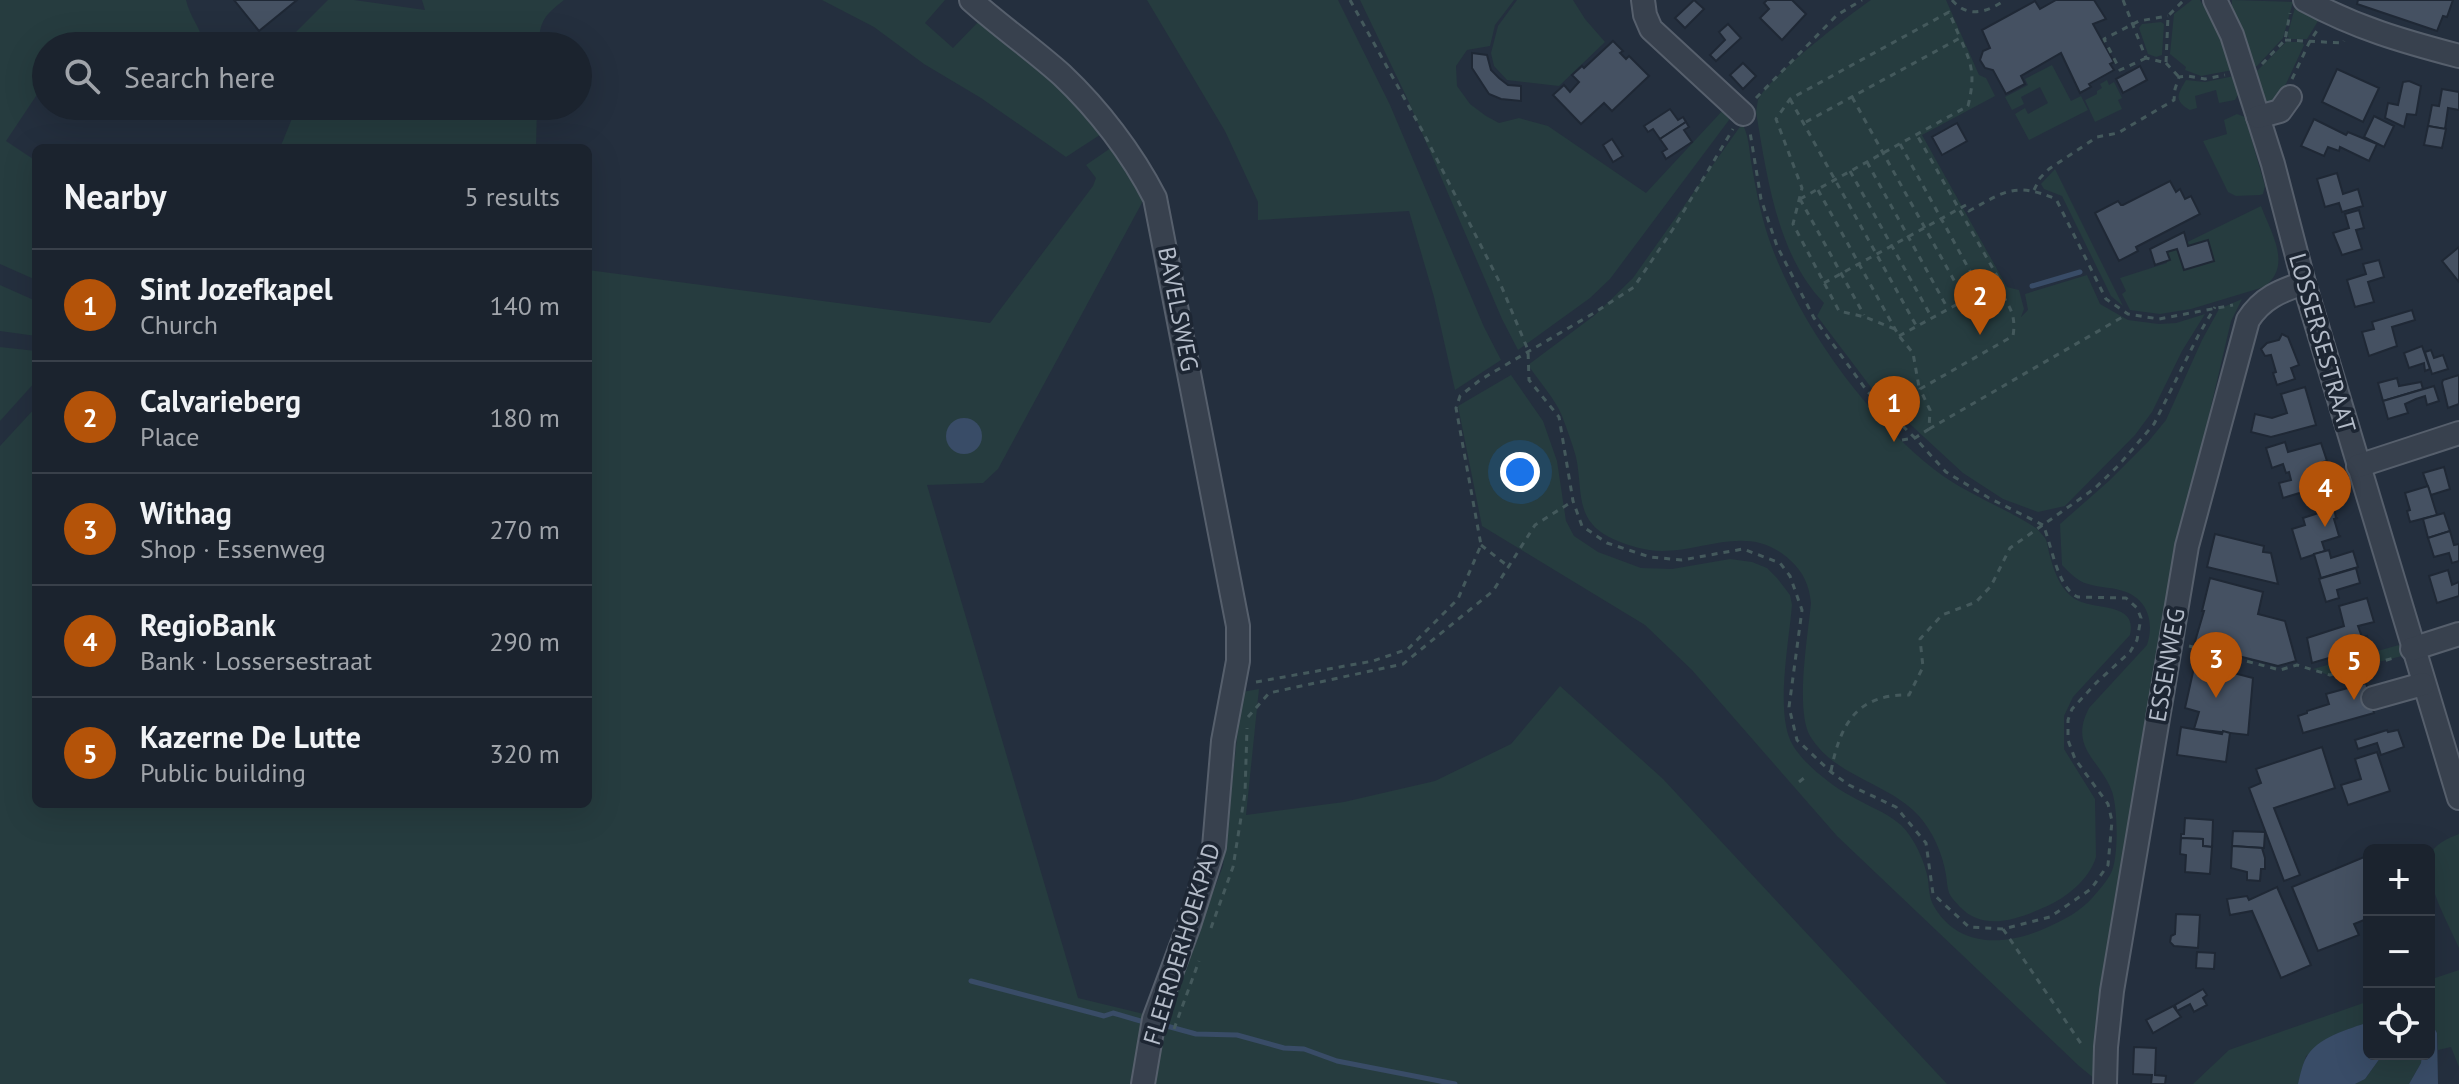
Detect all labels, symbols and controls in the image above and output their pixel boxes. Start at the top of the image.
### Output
search box [32,32,592,120]
icon: search [60,54,104,98]
text: Search here [124,57,275,96]
text: Nearby [64,174,166,218]
text: 5 results [465,180,560,213]
street label: BAVELSWEG [1151,244,1206,374]
street label: LOSSERSESTRAAT [2282,250,2363,436]
text: Sint Jozefkapel [140,269,333,308]
pin: 2 [1954,269,2006,335]
text: 1 [83,289,97,322]
text: 140 m [489,289,560,322]
text: Church [140,308,218,341]
pin: 1 [1868,376,1920,442]
text: Calvarieberg [140,381,301,420]
text: 2 [83,401,97,434]
text: 180 m [489,401,560,434]
text: Place [140,420,199,453]
your location [1500,452,1540,492]
pin: 4 [2299,461,2351,527]
text: Withag [140,493,232,532]
text: 3 [83,513,97,546]
text: 270 m [489,513,560,546]
text: Shop · Essenweg [140,532,326,565]
text: RegioBank [140,605,276,644]
street label: ESSENWEG [2141,606,2192,724]
text: 4 [83,625,97,658]
text: 290 m [489,625,560,658]
pin: 3 [2190,632,2242,698]
pin: 5 [2328,634,2380,700]
text: Bank · Lossersestraat [140,644,372,677]
text: Kazerne De Lutte [140,717,361,756]
text: 5 [83,737,97,770]
text: 320 m [489,737,560,770]
text: Public building [140,756,306,789]
street label: FLEERDERHOEKPAD [1136,839,1227,1048]
map controls [2363,844,2435,1060]
button: + [2363,844,2435,916]
button: − [2363,916,2435,988]
button: locate [2363,988,2435,1060]

